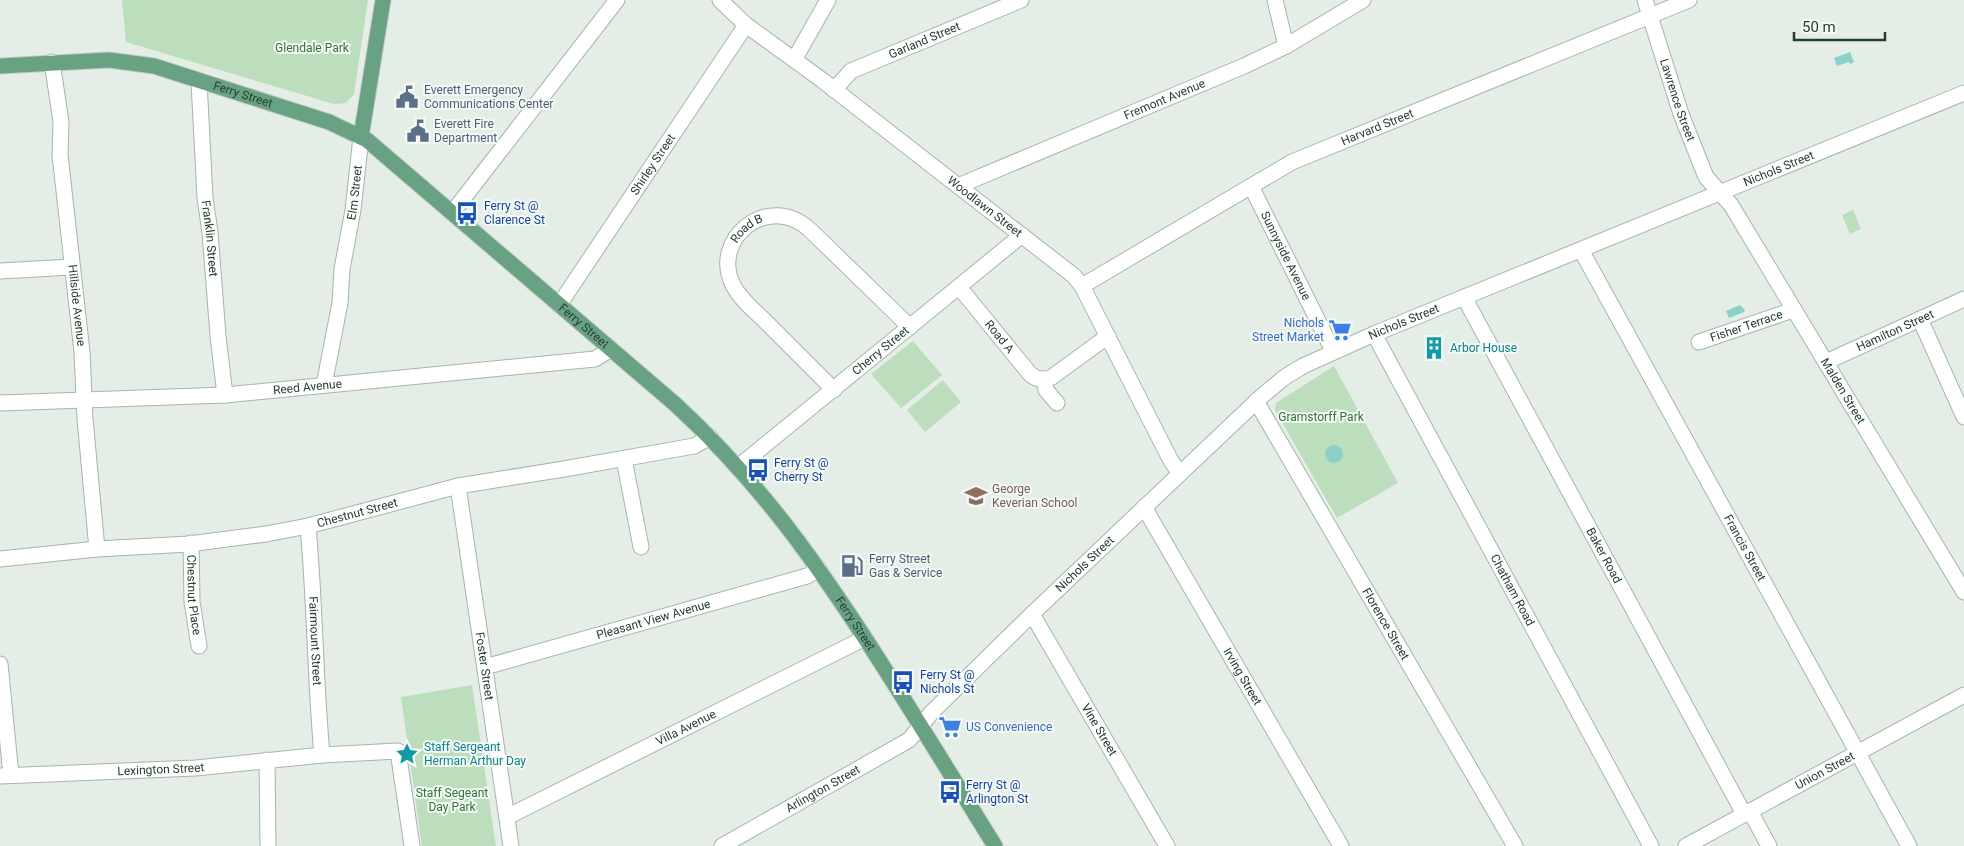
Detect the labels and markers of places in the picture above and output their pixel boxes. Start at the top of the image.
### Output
place label: Everett Emergency Communications Center [424,83,553,111]
public building icon: Everett Emergency Communications Center [394,84,420,110]
place label: Everett Fire Department [434,117,497,145]
public building icon: Everett Fire Department [405,118,431,144]
place label: Ferry St @ Clarence St [484,199,545,227]
bus stop icon: Ferry St @ Clarence St [454,200,480,226]
place label: Nichols Street Market [1252,316,1324,344]
supermarket icon: Nichols Street Market [1327,317,1353,343]
building icon: Arbor House [1421,335,1447,361]
place label: Arbor House [1450,341,1517,355]
place label: Ferry St @ Cherry St [774,456,829,484]
bus stop icon: Ferry St @ Cherry St [745,457,771,483]
place label: George Keverian School [992,482,1078,510]
school or university icon: George Keverian School [963,483,989,509]
place label: Ferry Street Gas & Service [869,552,942,580]
fuel station icon: Ferry Street Gas & Service [839,553,865,579]
place label: Ferry St @ Nichols St [920,668,975,696]
bus stop icon: Ferry St @ Nichols St [890,669,916,695]
supermarket icon: US Convenience [937,714,963,740]
place label: US Convenience [966,720,1052,734]
place label: Staff Sergeant Herman Arthur Day [424,740,526,768]
place icon: Staff Sergeant Herman Arthur Day [394,741,420,767]
place label: Ferry St @ Arlington St [966,778,1028,806]
bus stop icon: Ferry St @ Arlington St [937,779,963,805]

